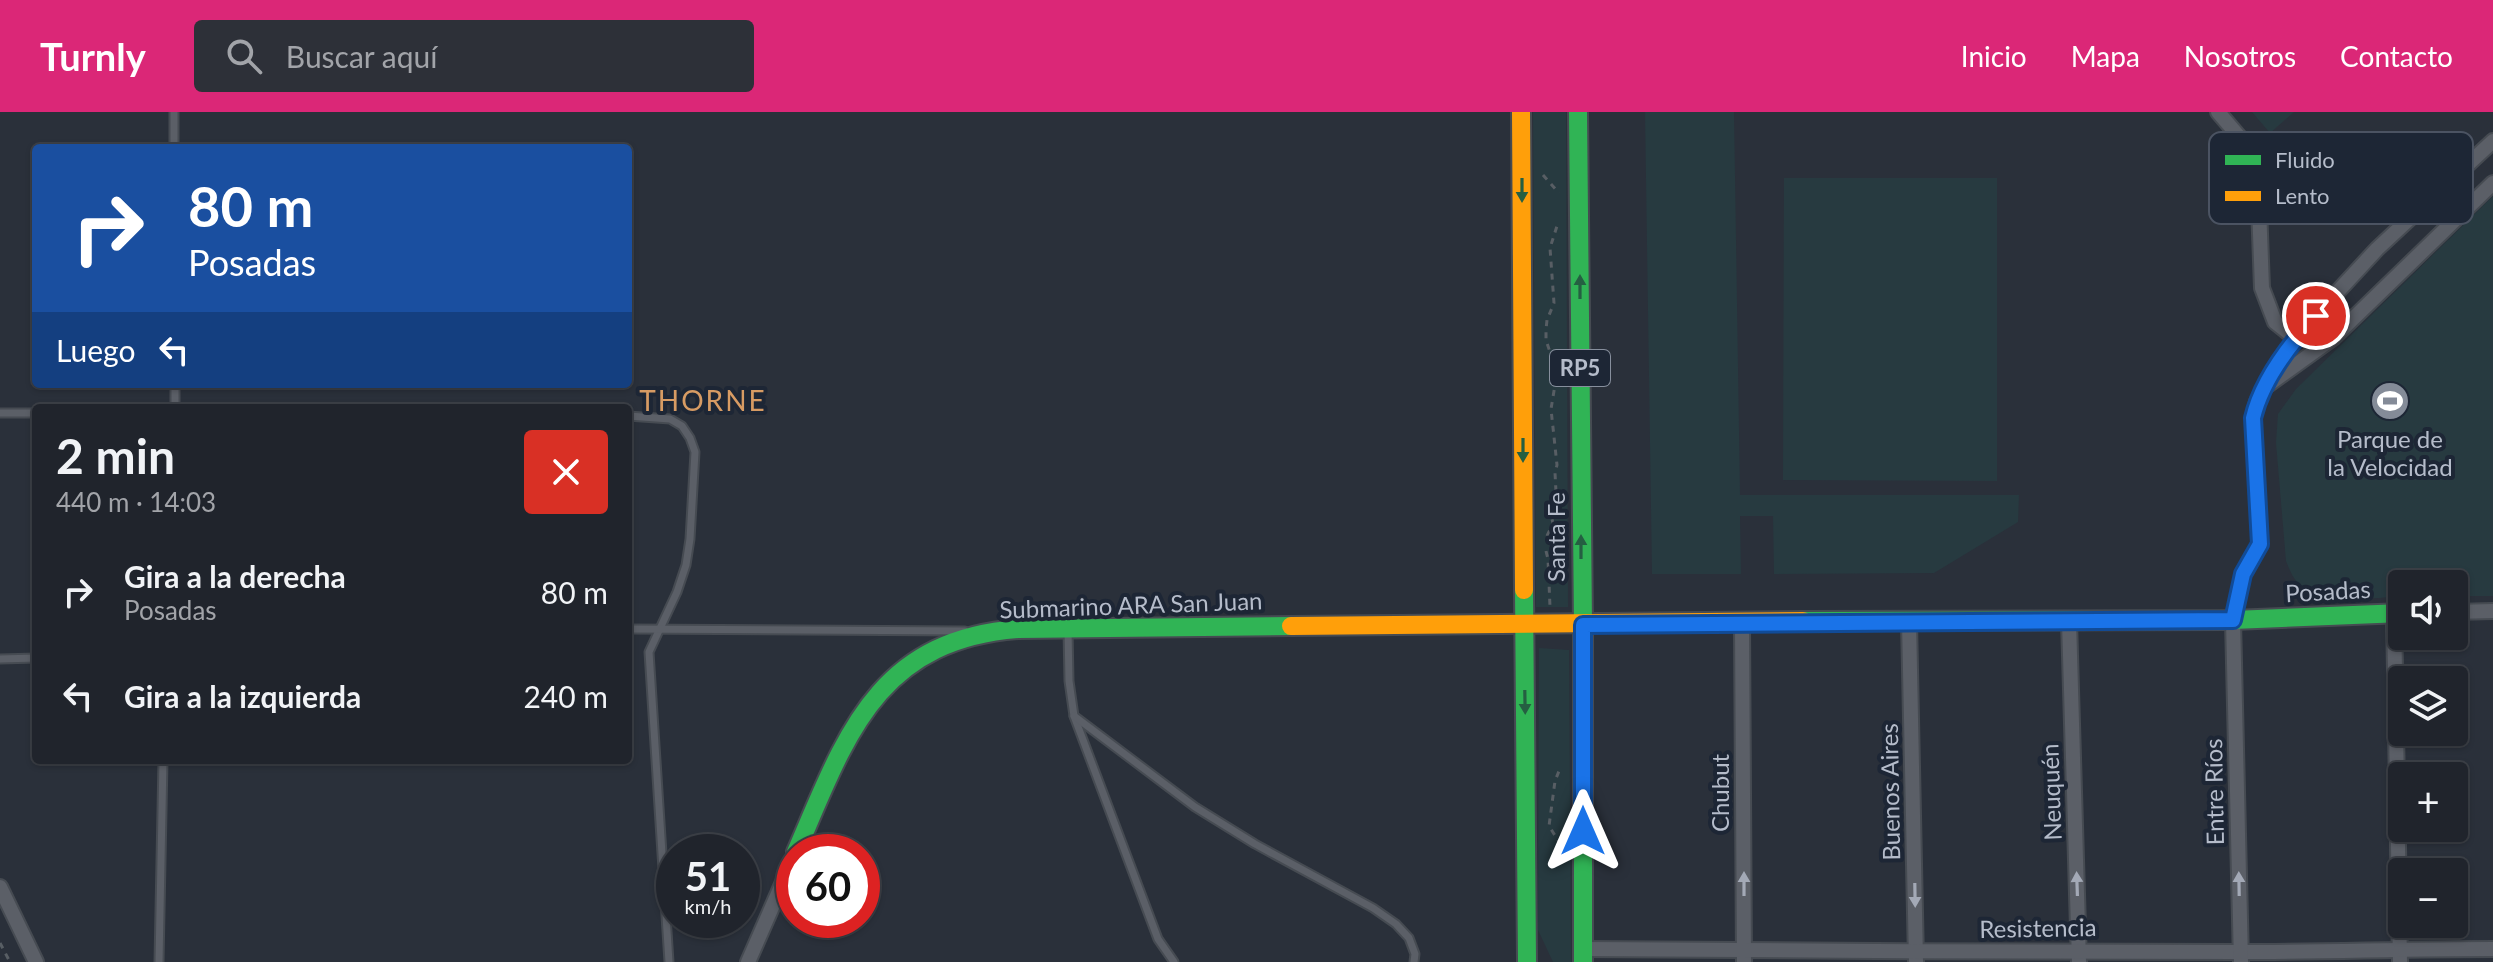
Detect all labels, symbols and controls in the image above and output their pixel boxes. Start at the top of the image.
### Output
search box [194,20,754,92]
text: Turnly [40,33,146,79]
icon: search [222,34,266,78]
text: Buscar aquí [286,38,437,74]
text: Inicio [1961,39,2027,73]
text: Mapa [2071,39,2140,73]
text: Nosotros [2184,39,2296,73]
text: Contacto [2340,39,2453,73]
legend [2209,132,2473,224]
text: Fluido [2275,146,2335,173]
text: 80 m [188,172,313,239]
icon: right [56,176,160,280]
one-way arrow [1516,178,1528,203]
text: Lento [2275,182,2330,209]
text: Posadas [188,240,316,284]
one-way arrow [1573,274,1586,299]
pin [2282,282,2350,350]
icon: arrive [2294,294,2338,338]
icon: left [152,328,196,372]
text: Luego [56,332,136,368]
road number: RP5 [1550,350,1610,386]
sports icon: Parque de la Velocidad [2369,380,2411,422]
district label: THORNE [639,383,767,417]
place label: Parque de la Velocidad [2327,424,2453,481]
text: 2 min [56,427,175,484]
button: close [524,430,608,514]
one-way arrow [1517,438,1529,463]
text: 440 m · 14:03 [56,486,216,518]
street label: Santa Fe [1541,492,1570,582]
one-way arrow [1575,534,1587,559]
text: Gira a la derecha [124,558,346,594]
icon: right [56,570,100,614]
map controls [2388,570,2468,938]
button: sound [2388,570,2468,650]
text: 80 m [541,574,608,610]
street label: Posadas [2284,574,2371,607]
street label: Submarino ARA San Juan [999,585,1263,624]
text: Posadas [124,594,217,626]
button: layers [2388,666,2468,746]
icon: left [56,674,100,718]
text: Gira a la izquierda [124,678,361,714]
text: 240 m [523,678,608,714]
one-way arrow [1518,690,1531,715]
street label: Buenos Aires [1874,723,1905,861]
street label: Entre Ríos [2198,738,2229,846]
street label: Neuquén [2034,743,2067,841]
street label: Chubut [1705,753,1734,832]
button: + [2388,762,2468,842]
position arrow [1541,789,1625,873]
speed limit sign: 60 [776,834,880,938]
text: 51 [685,852,731,900]
button: − [2388,858,2468,938]
one-way arrow [1738,871,1750,896]
one-way arrow [2070,871,2083,896]
one-way arrow [2233,871,2245,896]
one-way arrow [1909,883,1921,908]
text: km/h [685,894,731,918]
street label: Resistencia [1979,912,2097,943]

